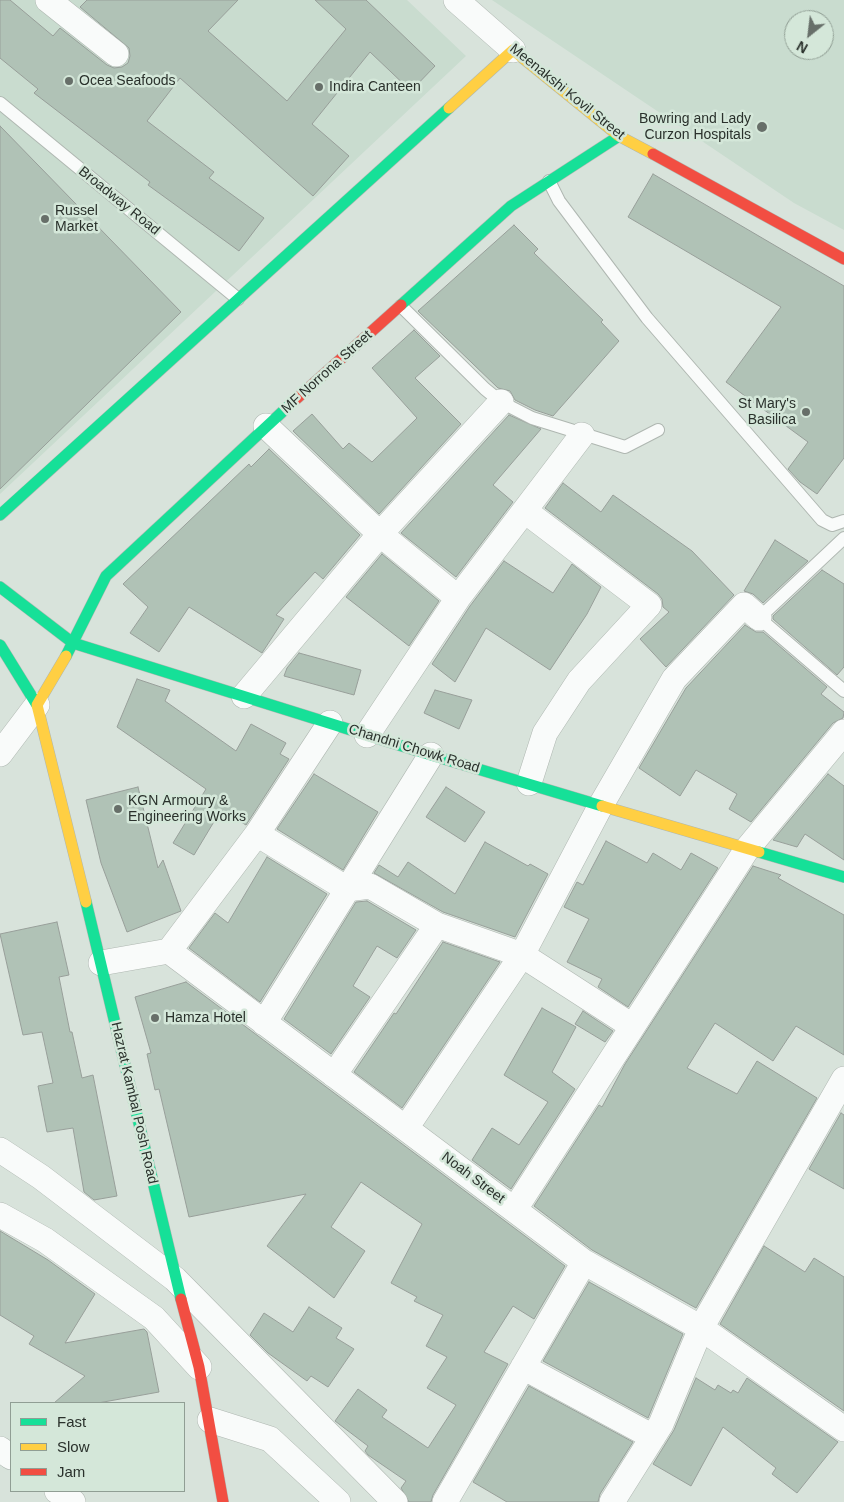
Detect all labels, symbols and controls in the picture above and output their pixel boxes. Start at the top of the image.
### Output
north arrow [784,10,834,60]
text: N [794,38,811,57]
street label: Meenakshi Kovil Street [506,40,628,144]
place label: Ocea Seafoods [79,73,176,89]
marker: Ocea Seafoods [63,75,75,87]
place label: Indira Canteen [329,79,421,95]
marker: Indira Canteen [313,81,325,93]
place label: Bowring and Lady Curzon Hospitals [639,111,751,144]
marker: Bowring and Lady Curzon Hospitals [755,120,769,134]
street label: Broadway Road [75,163,163,239]
place label: Russel Market [55,203,98,236]
marker: Russel Market [39,213,51,225]
street label: MF Norrona Street [278,327,376,417]
place label: St Mary's Basilica [738,396,796,428]
marker: St Mary's Basilica [800,406,812,418]
street label: Chandni Chowk Road [346,721,482,777]
place label: KGN Armoury & Engineering Works [128,793,246,826]
marker: KGN Armoury & Engineering Works [112,803,124,815]
place label: Hamza Hotel [165,1010,246,1026]
marker: Hamza Hotel [149,1012,161,1024]
street label: Hazrat Kambal Posh Road [107,1020,161,1186]
street label: Noah Street [438,1149,508,1207]
legend [10,1402,185,1492]
text: Fast [57,1413,86,1430]
text: Slow [57,1438,90,1455]
text: Jam [57,1463,85,1480]

